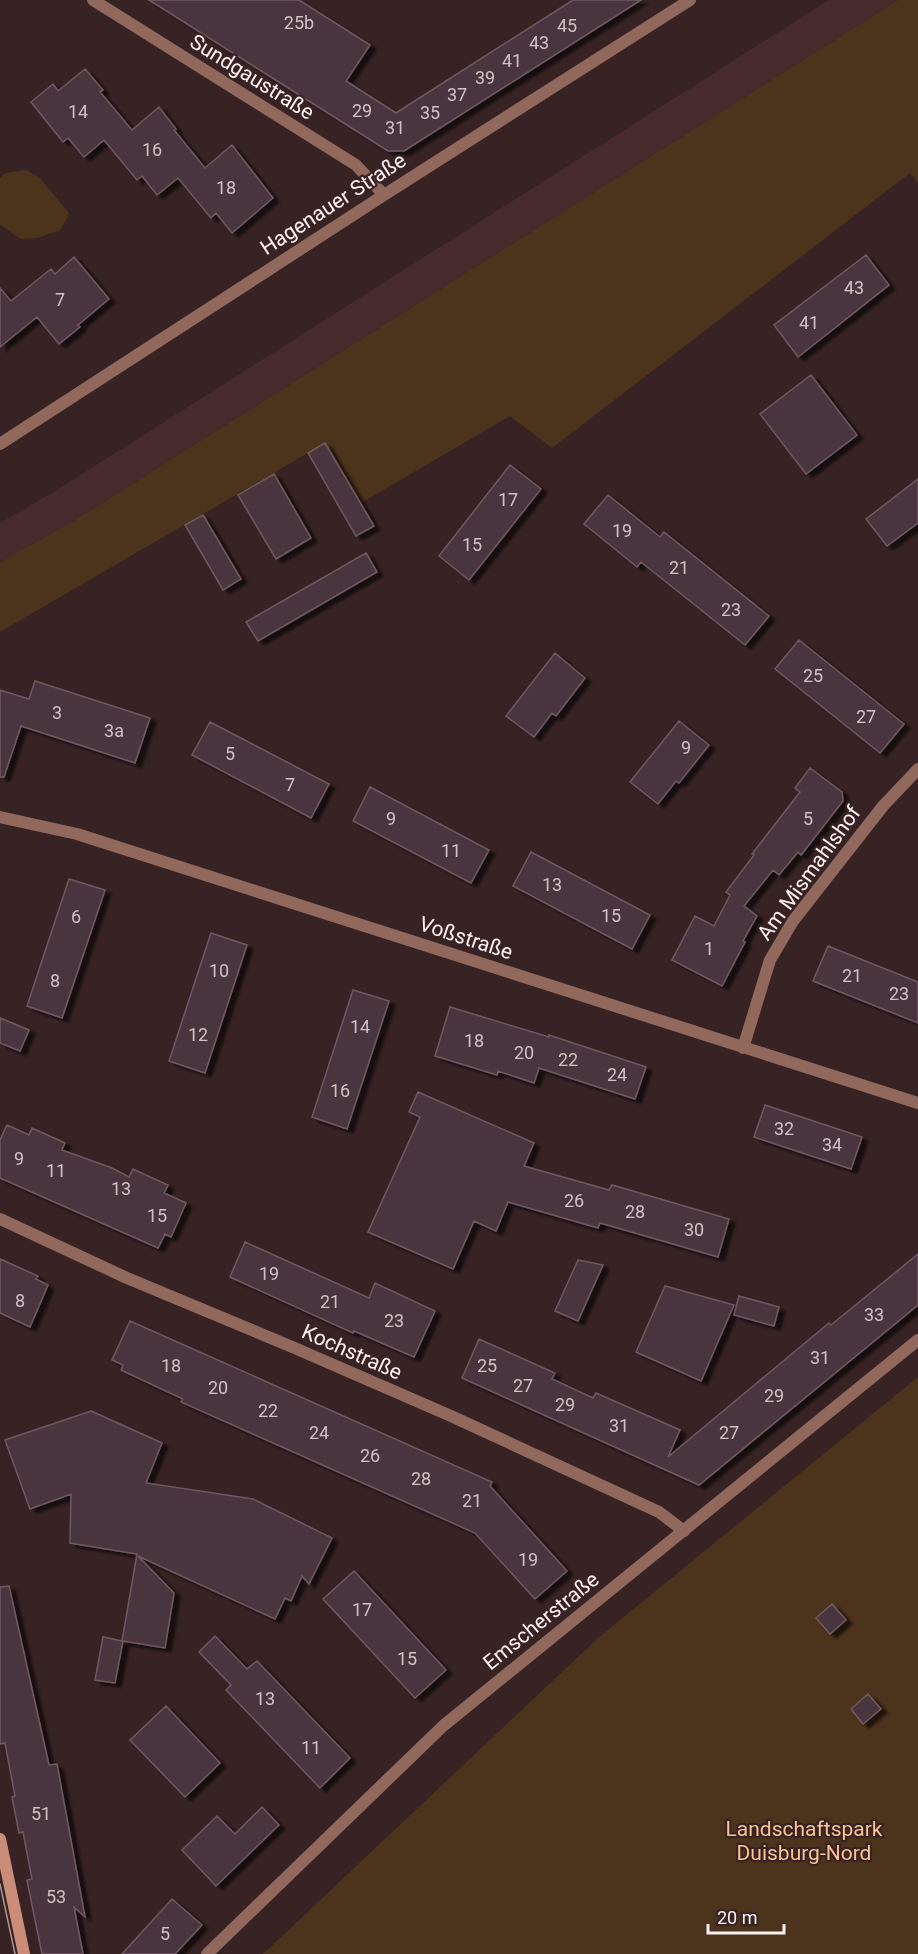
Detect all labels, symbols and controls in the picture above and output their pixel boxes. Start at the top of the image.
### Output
house number: 25b [284,12,314,33]
house number: 45 [557,15,577,36]
street label: Sundgaustraße [186,29,318,125]
house number: 43 [529,32,549,53]
house number: 41 [502,50,522,71]
house number: 39 [475,67,495,88]
house number: 37 [447,84,467,105]
house number: 29 [352,100,372,121]
house number: 14 [68,101,88,122]
house number: 35 [420,102,440,123]
house number: 31 [385,117,405,138]
house number: 16 [142,139,162,160]
street label: Hagenauer Straße [256,148,410,260]
house number: 18 [216,177,236,198]
house number: 43 [844,277,864,298]
house number: 7 [55,289,65,310]
house number: 41 [799,312,819,333]
house number: 17 [498,489,518,510]
house number: 19 [612,520,632,541]
house number: 15 [462,534,482,555]
house number: 21 [669,557,689,578]
house number: 23 [721,599,741,620]
house number: 25 [803,665,823,686]
house number: 3 [52,702,62,723]
house number: 27 [856,706,876,727]
house number: 3a [104,720,124,741]
house number: 9 [681,737,691,758]
house number: 5 [225,743,235,764]
house number: 7 [285,774,295,795]
street label: Am Mismahlshof [752,801,866,945]
house number: 9 [386,808,396,829]
house number: 5 [803,808,813,829]
house number: 11 [441,840,461,861]
house number: 13 [542,874,562,895]
house number: 15 [601,905,621,926]
house number: 6 [71,906,81,927]
street label: Voßstraße [416,912,516,964]
house number: 1 [704,938,714,959]
house number: 10 [209,960,229,981]
house number: 21 [842,965,862,986]
house number: 8 [50,970,60,991]
house number: 23 [889,983,909,1004]
house number: 14 [350,1016,370,1037]
house number: 12 [188,1024,208,1045]
house number: 18 [464,1030,484,1051]
house number: 20 [514,1042,534,1063]
house number: 22 [558,1049,578,1070]
house number: 24 [607,1064,627,1085]
house number: 16 [330,1080,350,1101]
house number: 32 [774,1118,794,1139]
house number: 34 [822,1134,842,1155]
house number: 9 [14,1148,24,1169]
house number: 11 [46,1160,66,1181]
house number: 13 [111,1178,131,1199]
house number: 26 [564,1190,584,1211]
house number: 28 [625,1201,645,1222]
house number: 15 [147,1205,167,1226]
house number: 30 [684,1219,704,1240]
house number: 19 [259,1263,279,1284]
house number: 8 [15,1290,25,1311]
house number: 21 [320,1291,340,1312]
house number: 33 [864,1304,884,1325]
house number: 23 [384,1310,404,1331]
street label: Kochstraße [298,1319,406,1385]
house number: 31 [810,1347,830,1368]
house number: 18 [161,1355,181,1376]
house number: 25 [477,1355,497,1376]
house number: 27 [513,1375,533,1396]
house number: 20 [208,1377,228,1398]
house number: 29 [764,1385,784,1406]
house number: 29 [555,1394,575,1415]
house number: 22 [258,1400,278,1421]
house number: 31 [609,1415,629,1436]
house number: 24 [309,1422,329,1443]
house number: 27 [719,1422,739,1443]
house number: 26 [360,1445,380,1466]
house number: 28 [411,1468,431,1489]
house number: 21 [462,1490,482,1511]
house number: 19 [518,1549,538,1570]
street label: Emscherstraße [478,1567,604,1675]
house number: 17 [352,1599,372,1620]
house number: 15 [397,1648,417,1669]
house number: 13 [255,1688,275,1709]
house number: 11 [301,1737,321,1758]
house number: 51 [31,1803,51,1824]
park label: Landschaftspark Duisburg-Nord [726,1817,883,1865]
house number: 53 [46,1886,66,1907]
scale bar [708,1897,784,1935]
text: 20 m [717,1907,757,1928]
house number: 5 [160,1923,170,1944]

